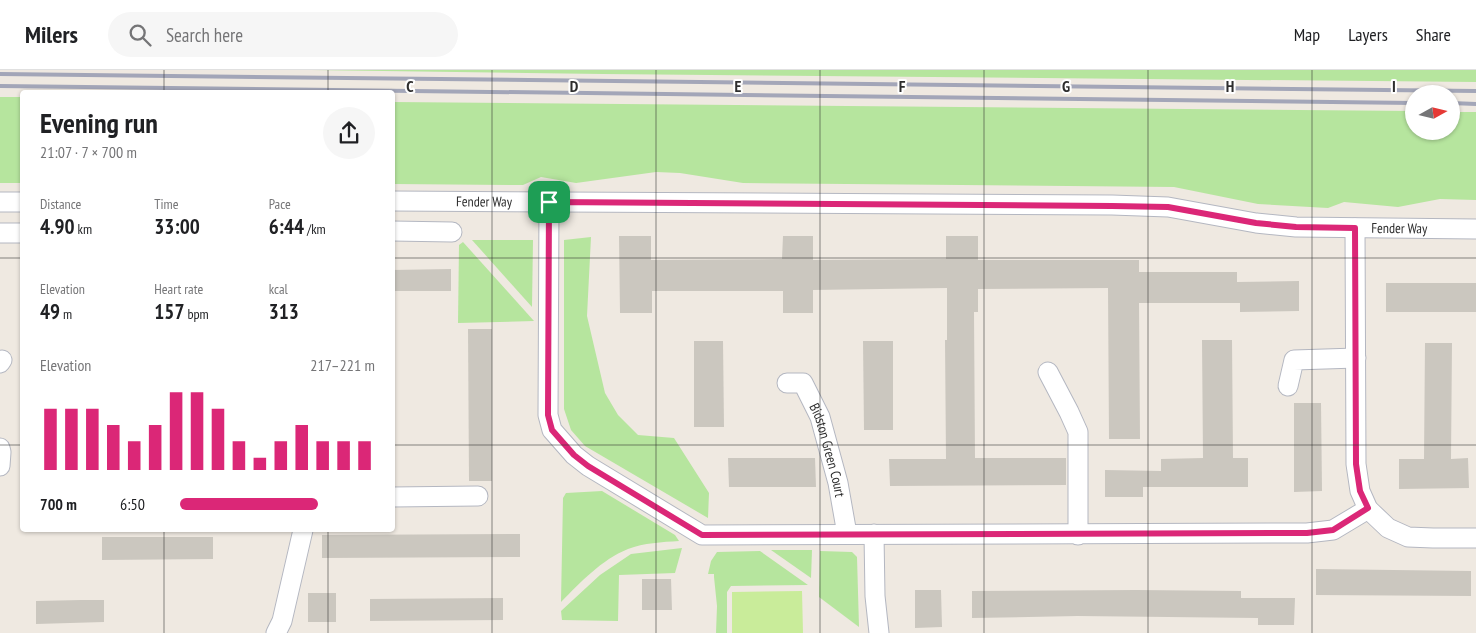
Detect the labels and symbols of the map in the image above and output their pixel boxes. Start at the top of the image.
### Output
text: C [406,76,414,96]
text: D [570,76,579,96]
text: E [735,76,742,96]
text: F [899,76,906,96]
text: G [1062,76,1070,96]
text: H [1226,76,1234,96]
text: I [1392,76,1396,96]
north arrow [1405,85,1460,140]
pin [528,181,570,223]
street label: Fender Way [456,192,513,211]
street label: Fender Way [1371,219,1428,237]
street label: Bidston Green Court [805,400,849,499]

